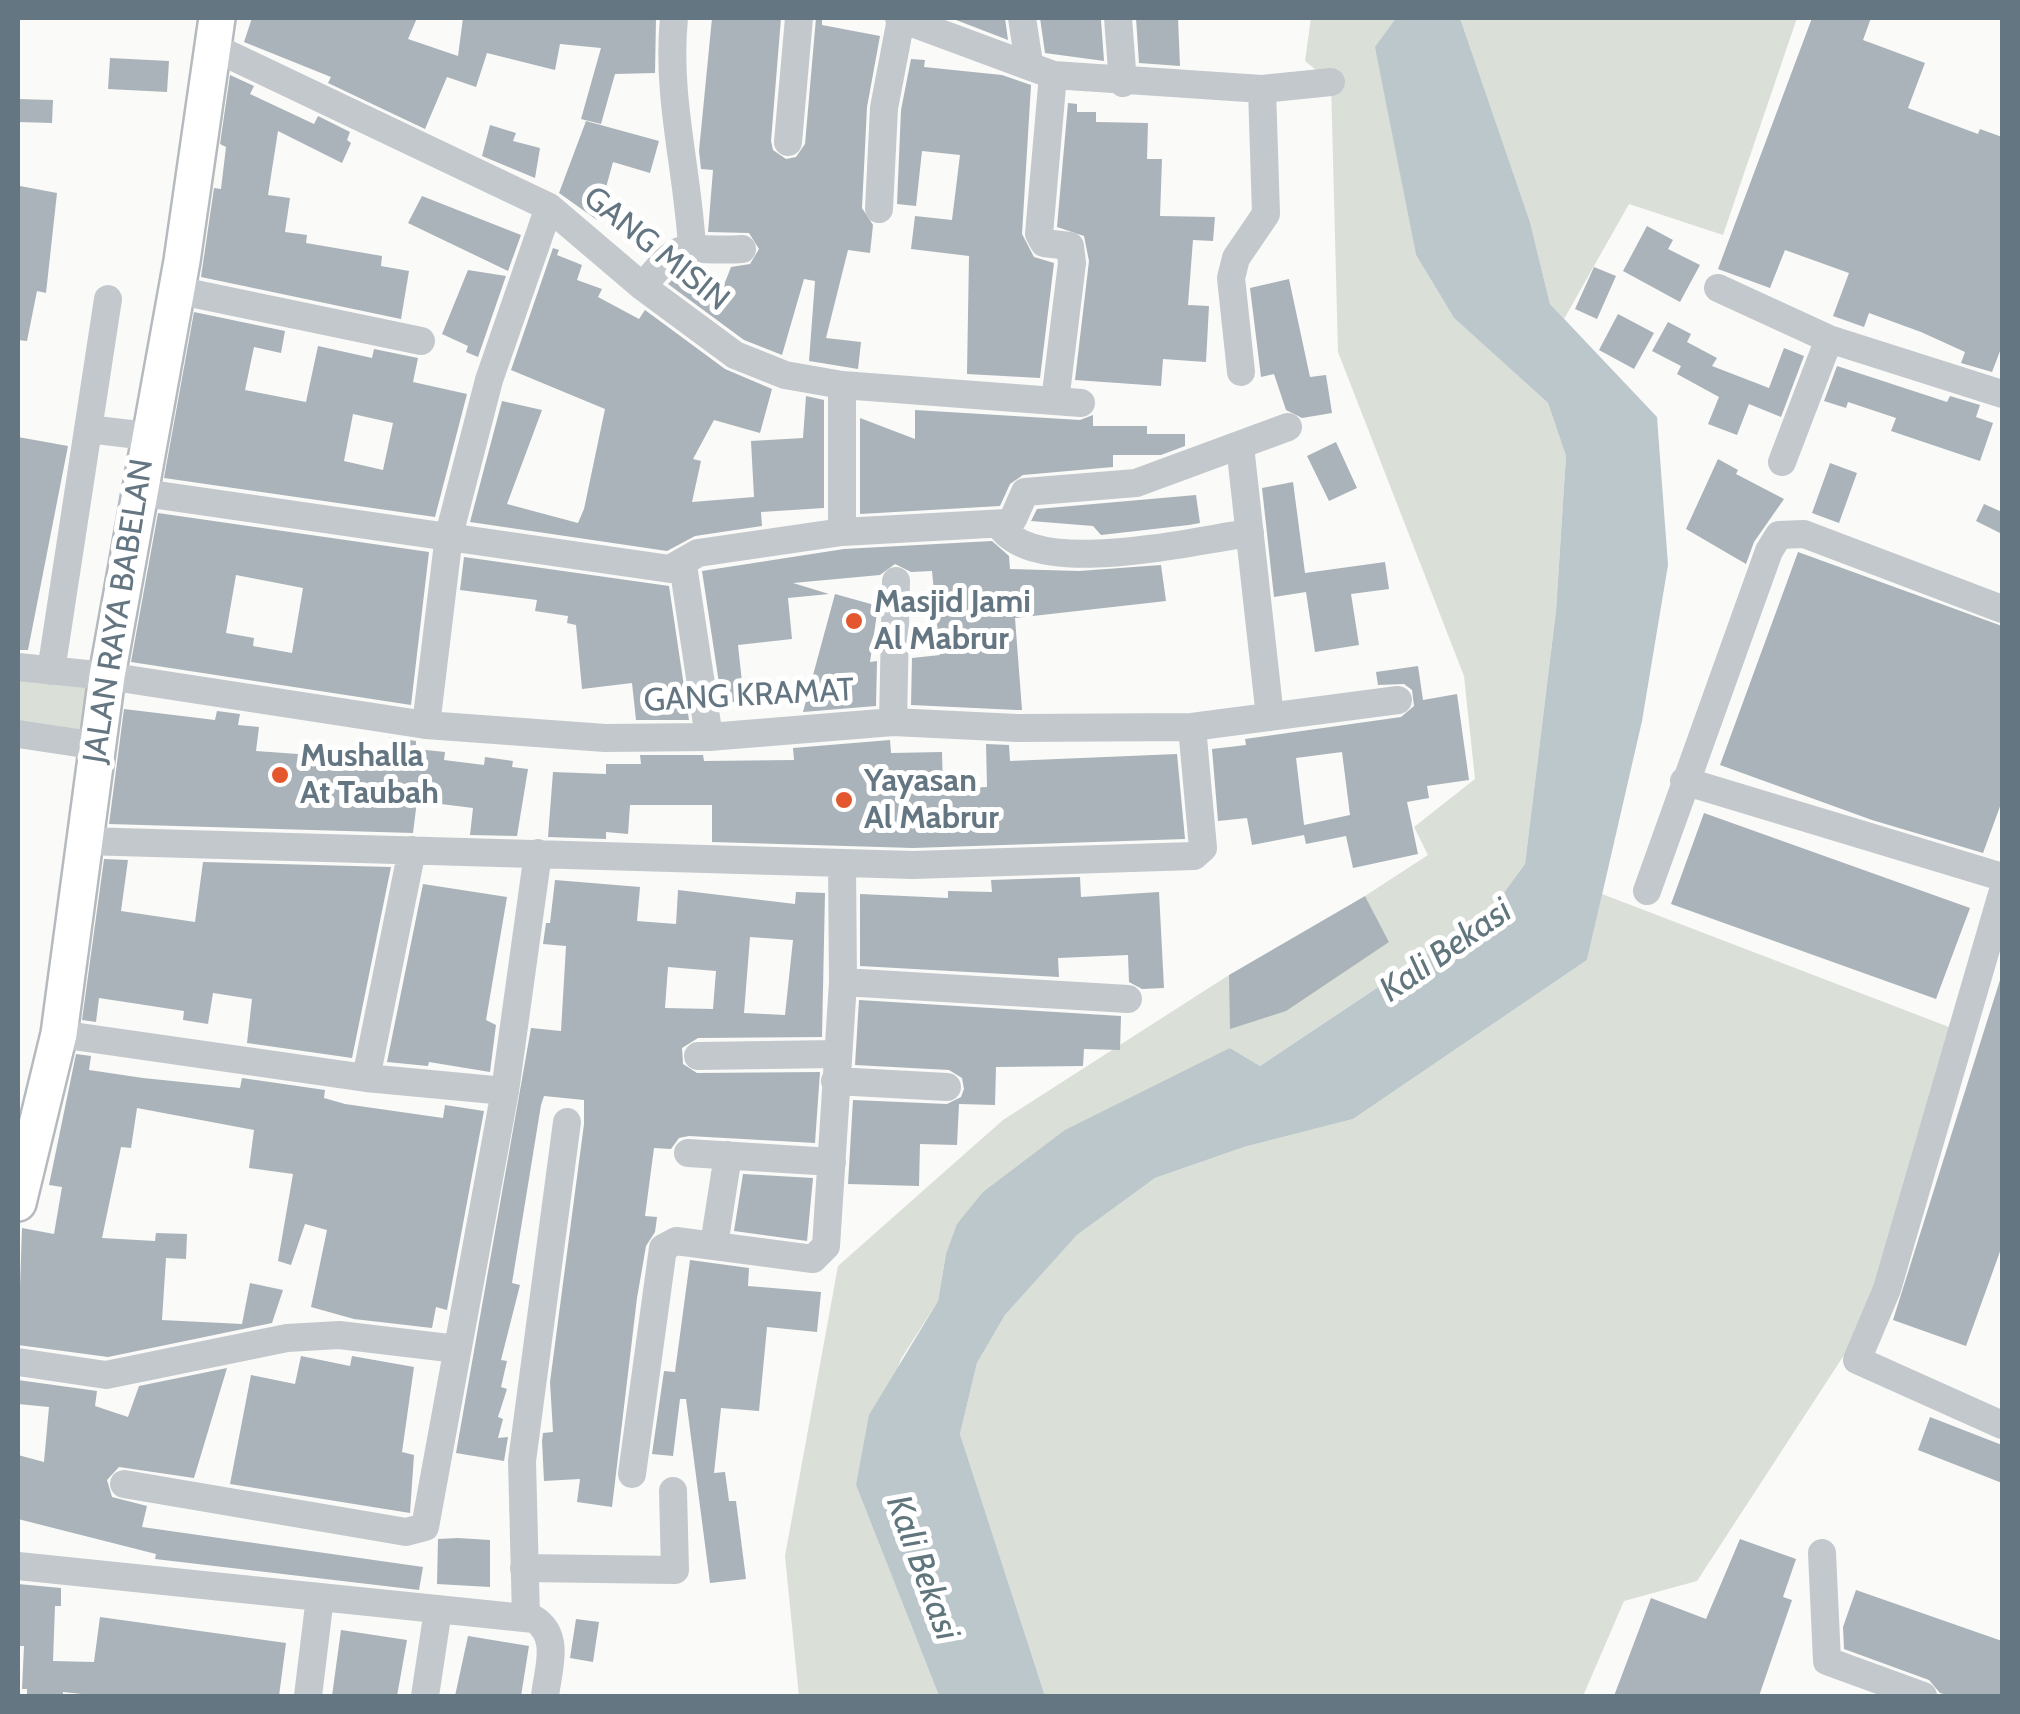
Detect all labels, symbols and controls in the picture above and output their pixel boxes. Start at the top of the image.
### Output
street label: GANG MISIN [576,179,736,319]
street label: JALAN RAYA BABELAN [76,456,162,766]
place label: Masjid Jami Al Mabrur [874,584,1031,659]
marker: Masjid Jami Al Mabrur [843,610,865,632]
street label: GANG KRAMAT [643,671,855,721]
place label: Mushalla At Taubah [300,738,439,813]
place label: Yayasan Al Mabrur [864,763,999,838]
marker: Mushalla At Taubah [269,764,291,786]
marker: Yayasan Al Mabrur [833,789,855,811]
water label: Kali Bekasi [1372,890,1520,1012]
water label: Kali Bekasi [876,1490,968,1646]

